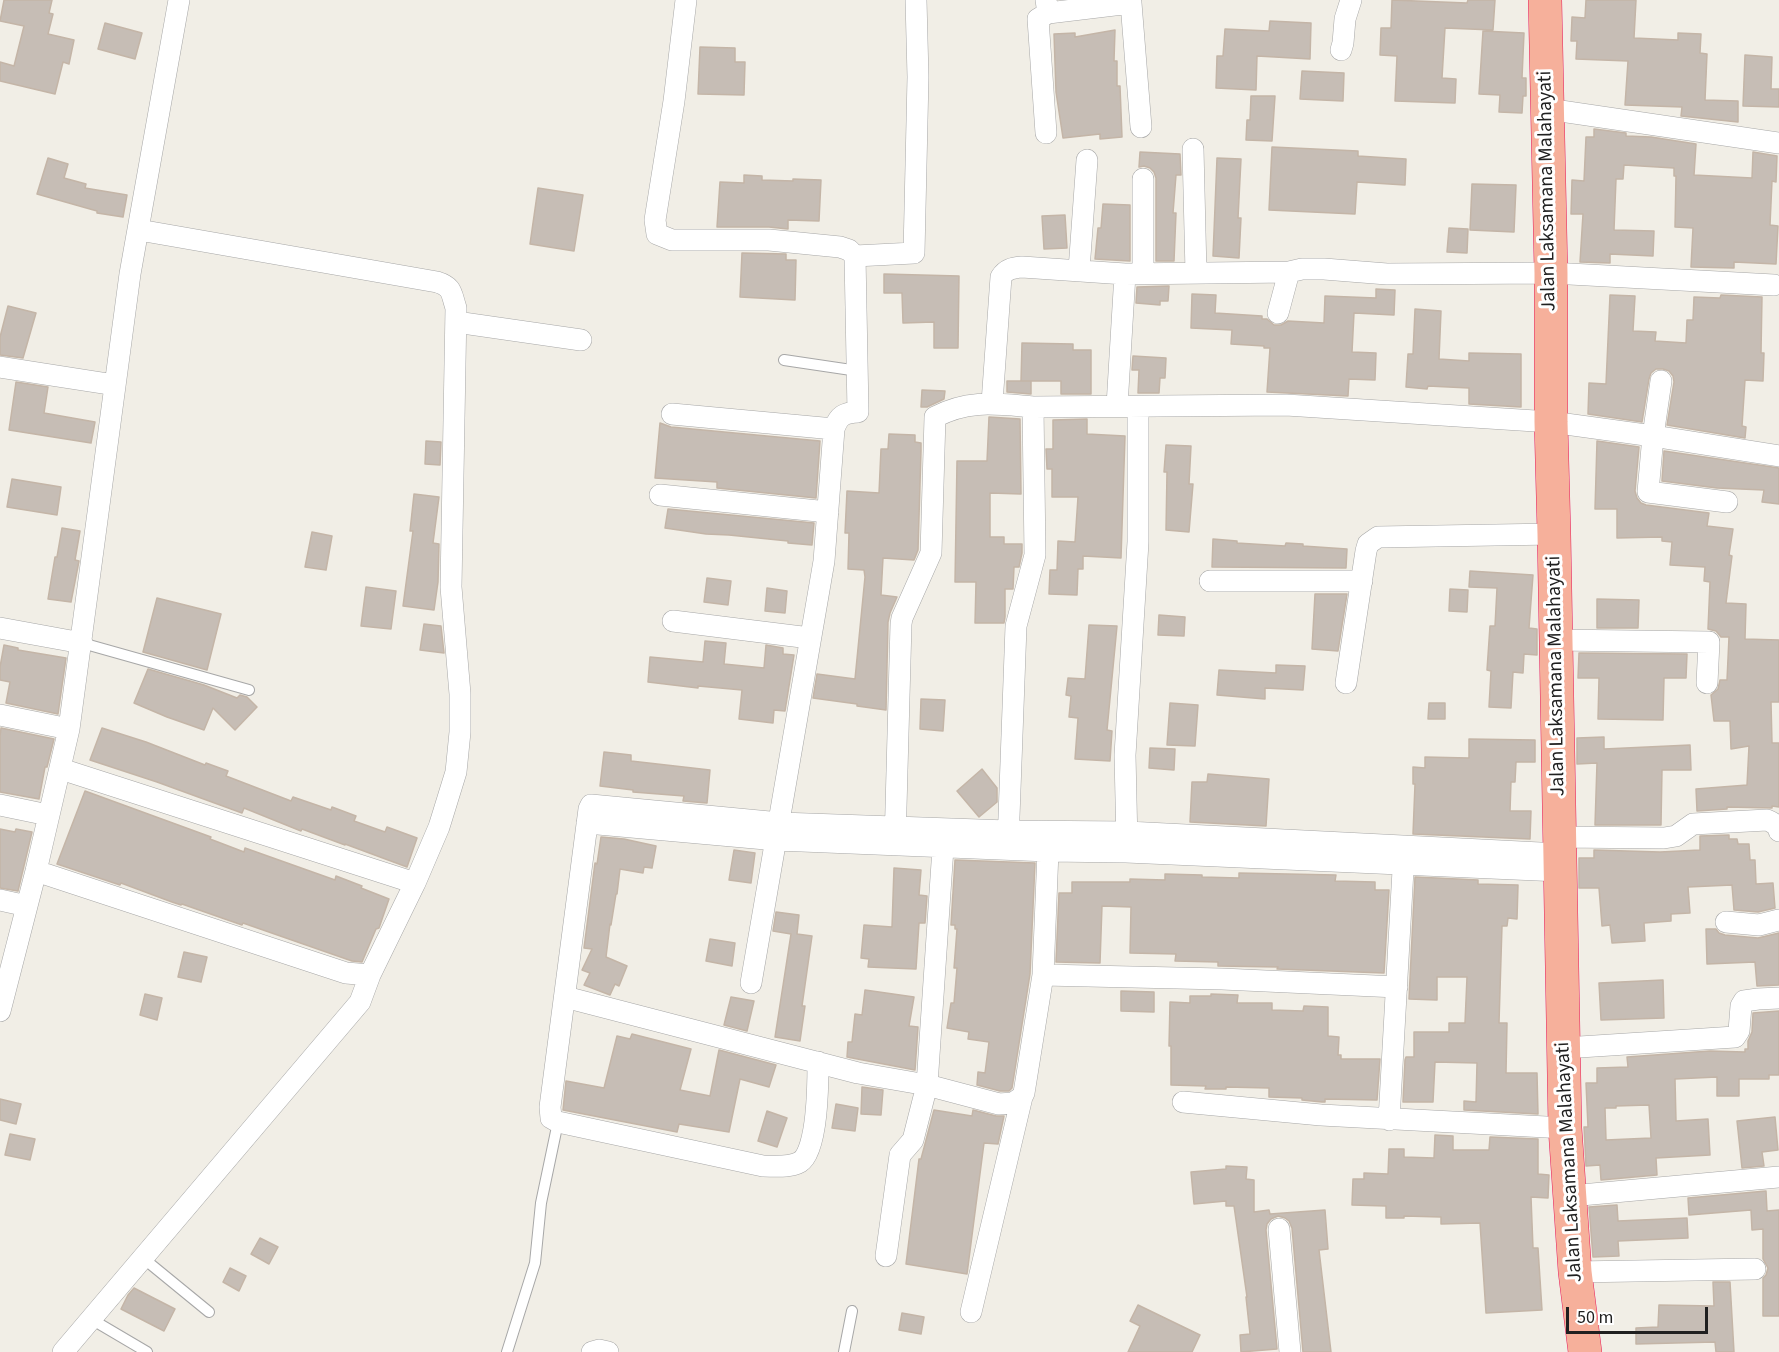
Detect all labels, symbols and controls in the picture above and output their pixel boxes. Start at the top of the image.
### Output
street label: Jalan Laksamana Malahayati [1534,70,1562,312]
street label: Jalan Laksamana Malahayati [1543,555,1571,797]
street label: Jalan Laksamana Malahayati [1552,1041,1588,1283]
scale bar [1569,1295,1712,1333]
text: 50 m [1577,1305,1613,1330]

